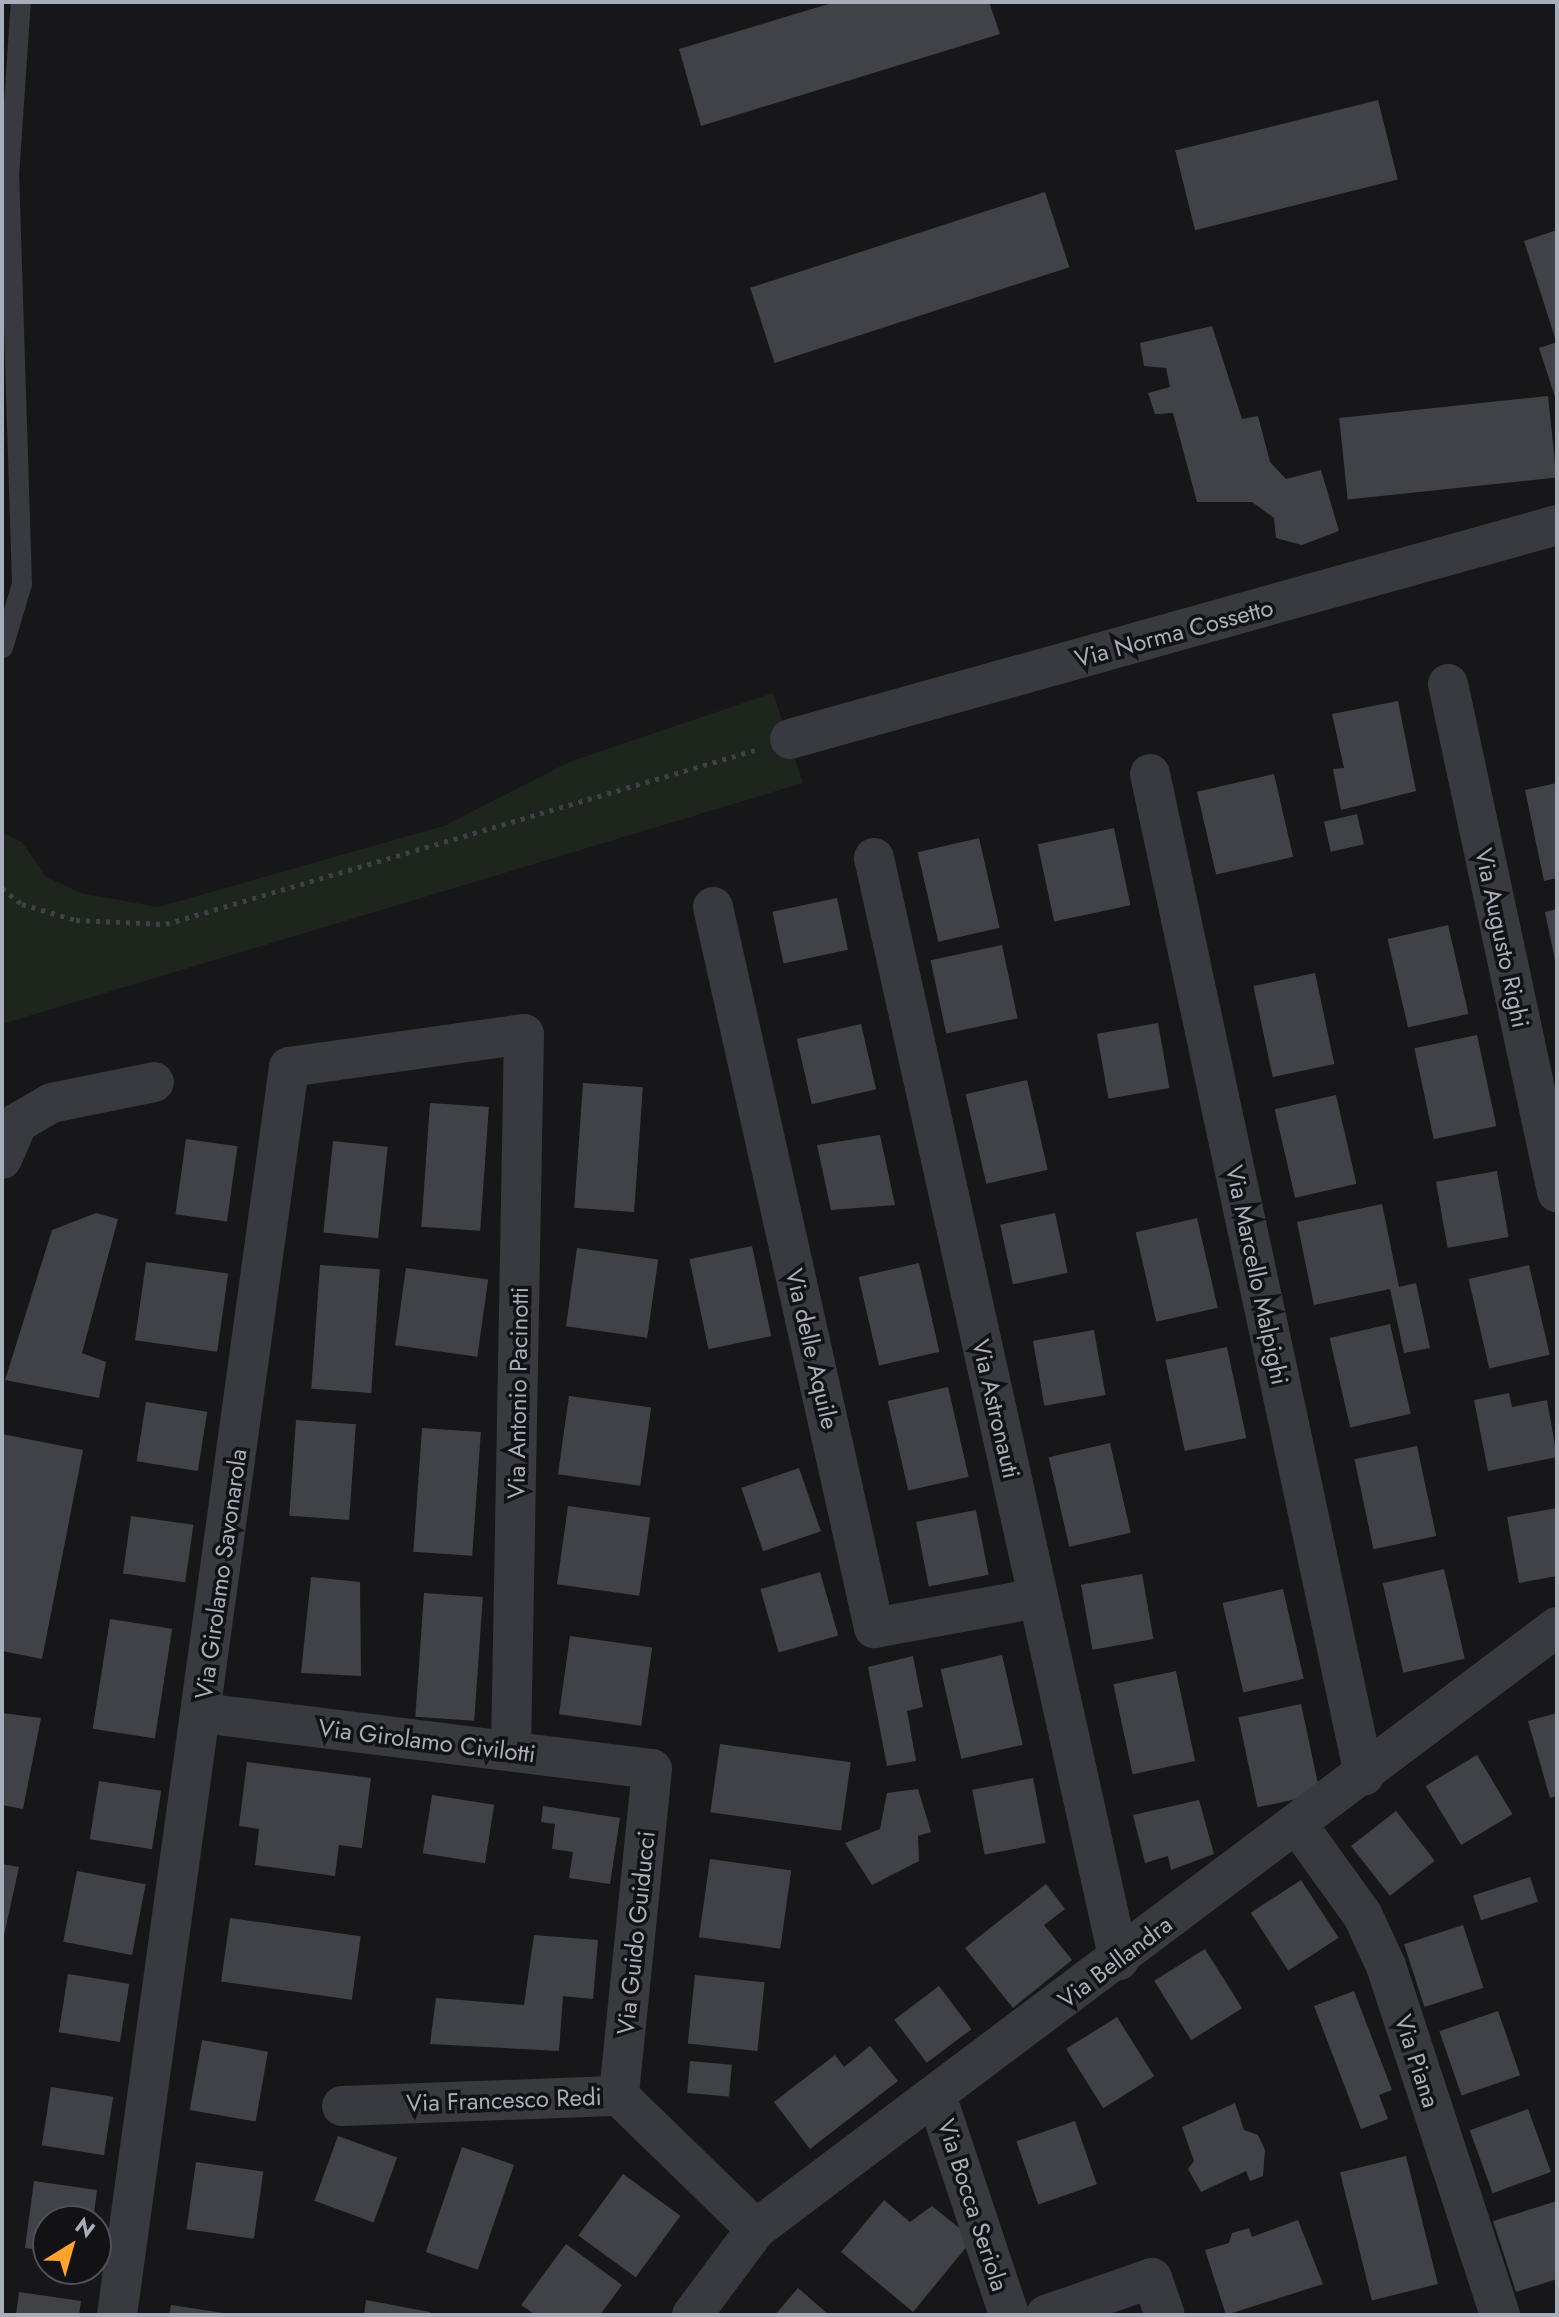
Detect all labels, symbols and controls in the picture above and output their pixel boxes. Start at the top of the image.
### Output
street label: Via Norma Cossetto [1072,593,1276,673]
street label: Via Augusto Righi [1469,846,1535,1030]
street label: Via Marcello Malpighi [1220,1163,1294,1387]
street label: Via delle Aquile [780,1266,844,1432]
street label: Via Antonio Pacinotti [502,1287,534,1499]
street label: Via Astronauti [966,1337,1026,1481]
street label: Via Girolamo Savonarola [189,1447,253,1701]
street label: Via Girolamo Civilotti [317,1713,537,1769]
street label: Via Guido Guiducci [611,1829,661,2037]
street label: Via Bellandra [1052,1910,1178,2014]
street label: Via Piana [1388,2011,1446,2111]
street label: Via Francesco Redi [406,2082,602,2118]
street label: Via Bocca Seriola [932,2115,1014,2295]
north arrow [32,2205,112,2285]
text: N [69,2209,102,2245]

